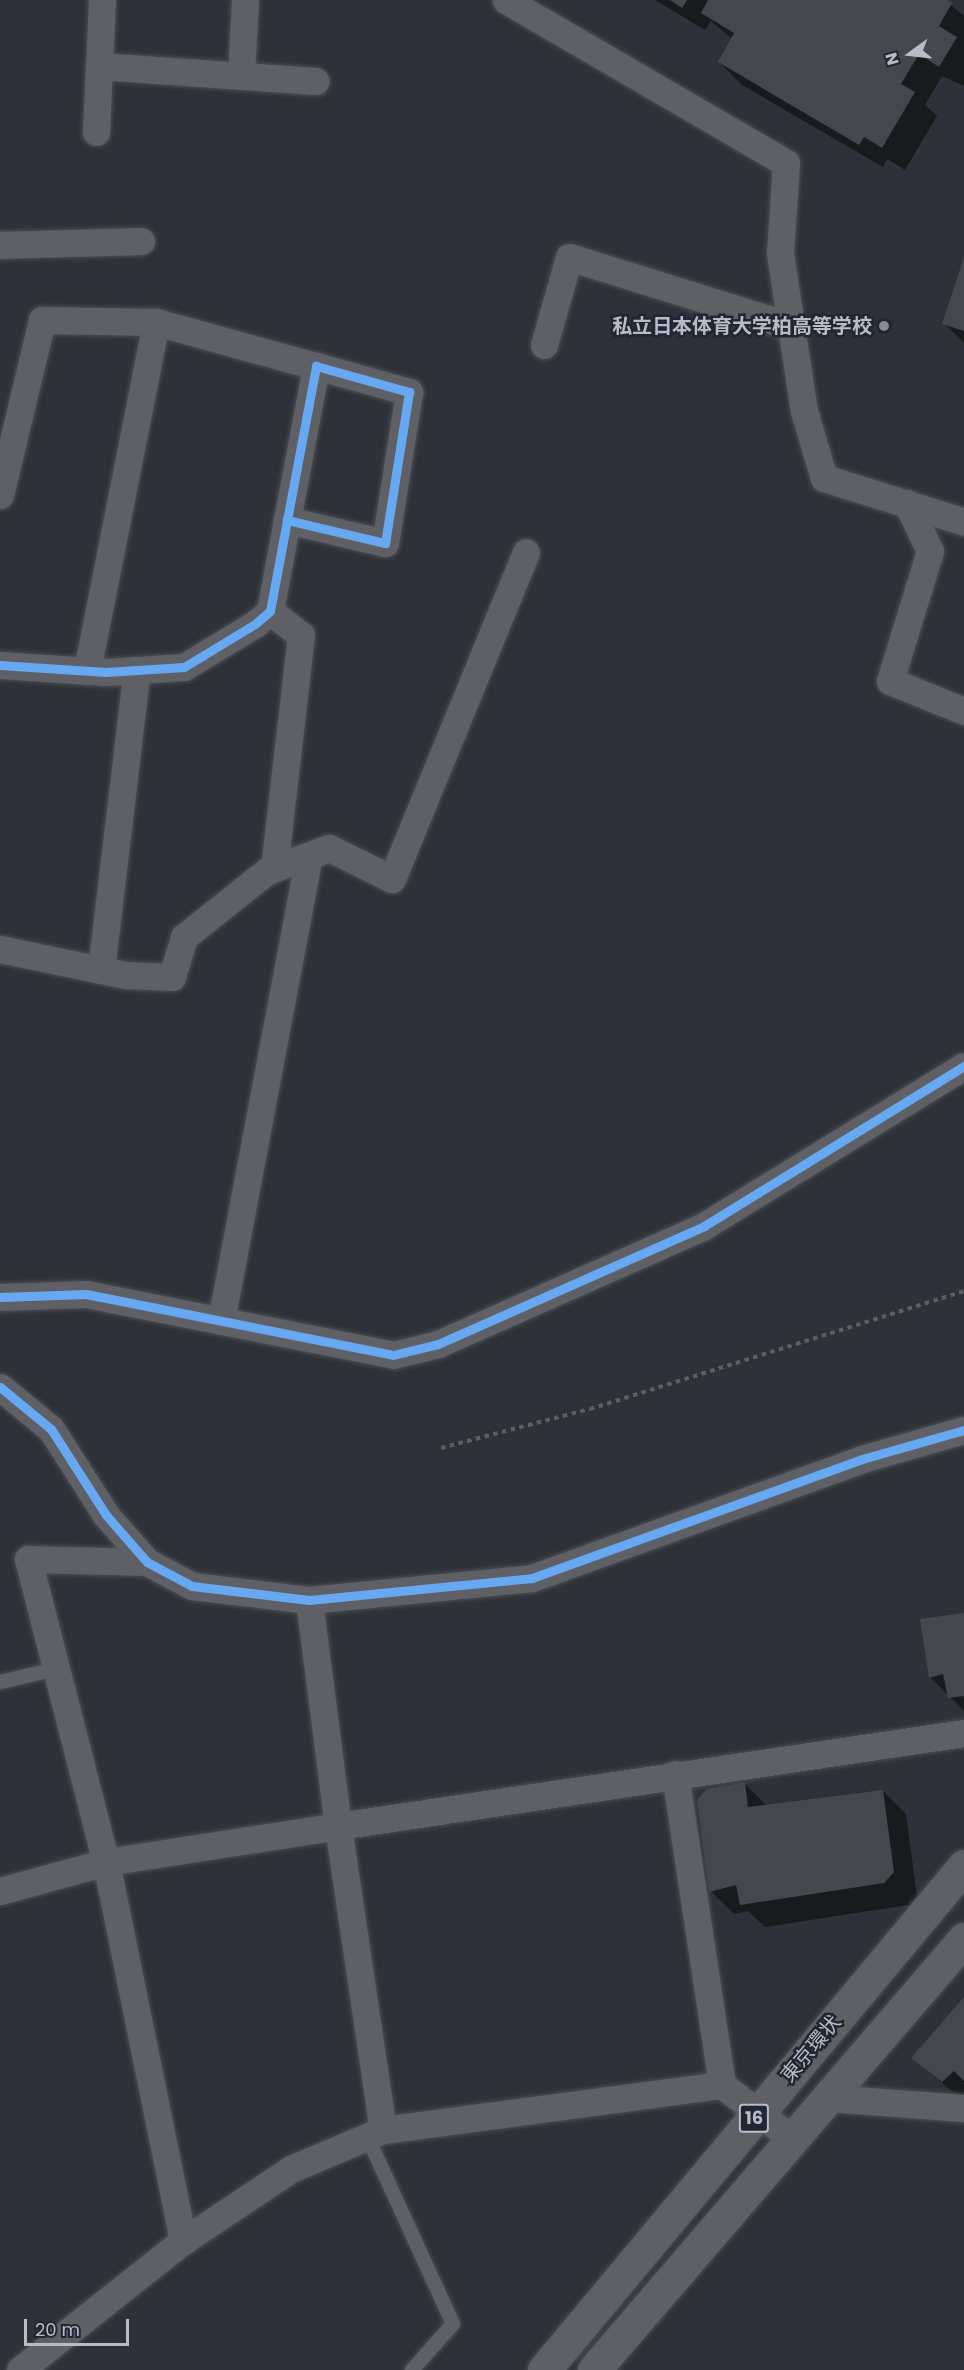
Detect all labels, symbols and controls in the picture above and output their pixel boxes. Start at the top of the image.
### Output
north arrow [880,24,940,84]
text: N [879,50,905,68]
place label: 私立日本体育大学柏高等学校 [612,314,872,338]
marker: 私立日本体育大学柏高等学校 [877,319,891,333]
street label: 東京環状 [776,2011,846,2087]
road number: 16 [738,2103,771,2133]
scale bar [27,2307,132,2345]
text: 20 m [35,2317,80,2342]

